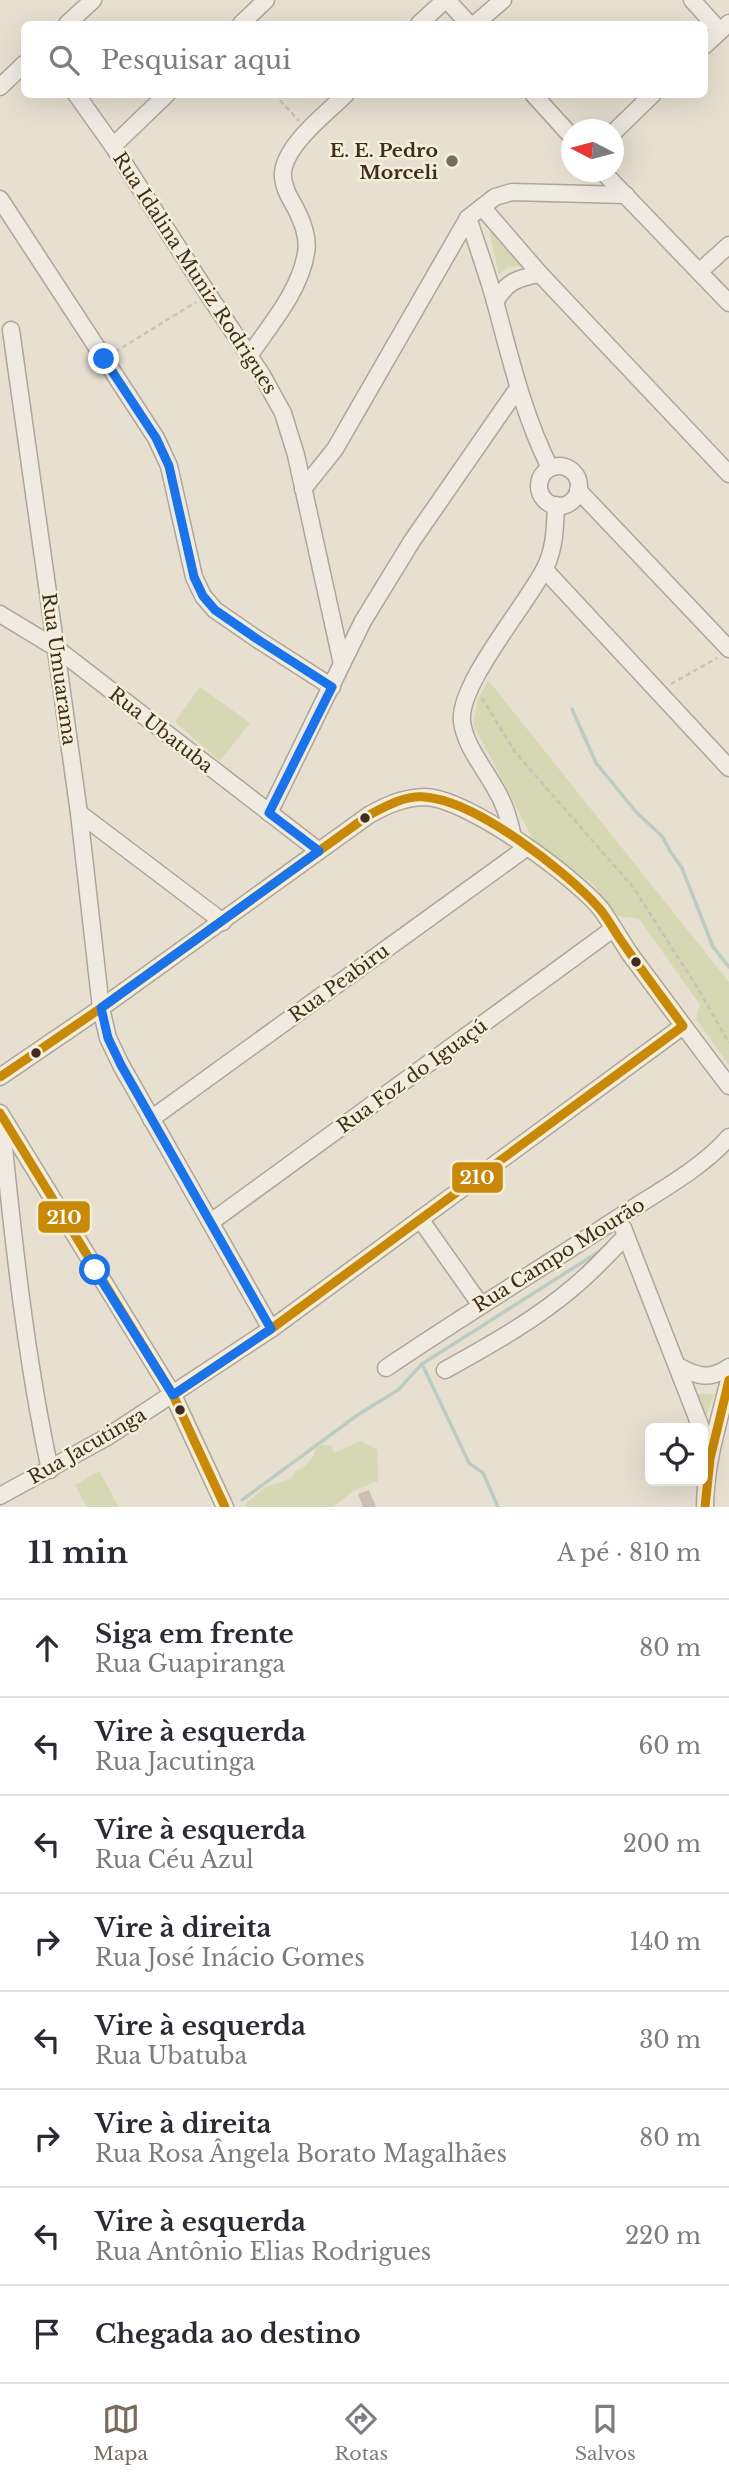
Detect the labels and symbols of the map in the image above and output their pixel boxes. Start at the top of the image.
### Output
north arrow [561,119,624,182]
place label: E. E. Pedro Morceli [330,139,438,184]
street label: Rua Idalina Muniz Rodrigues [108,148,282,398]
marker: E. E. Pedro Morceli [444,153,460,169]
route end [88,343,119,374]
street label: Rua Umuarama [37,591,81,747]
street label: Rua Ubatuba [104,682,218,778]
unlabelled marker [358,811,372,825]
street label: Rua Peabiru [284,939,394,1027]
unlabelled marker [629,955,643,969]
street label: Rua Foz do Iguaçú [333,1014,492,1138]
unlabelled marker [29,1046,43,1060]
line badge: 210 [451,1161,504,1194]
text: 210 [460,1166,495,1189]
street label: Rua Campo Mourão [469,1193,649,1317]
line badge: 210 [37,1200,91,1234]
text: 210 [47,1206,82,1229]
route start [79,1254,110,1285]
street label: Rua Jacutinga [24,1403,151,1489]
unlabelled marker [173,1403,187,1417]

